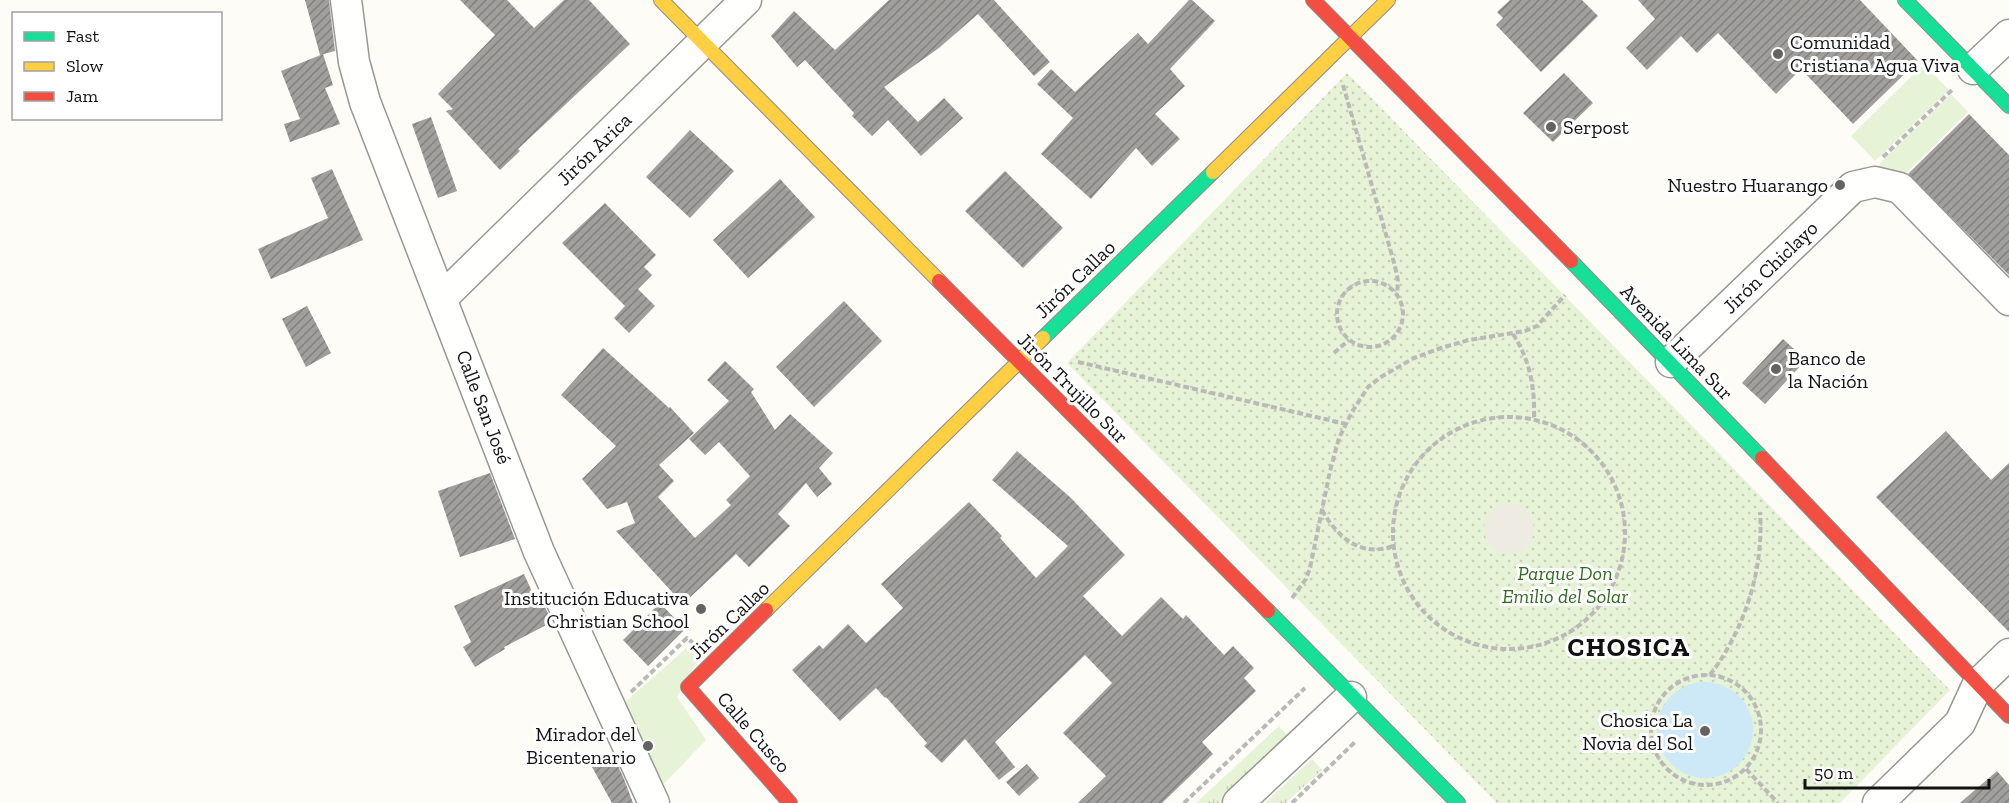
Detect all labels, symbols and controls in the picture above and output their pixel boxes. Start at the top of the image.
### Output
legend [12,12,222,120]
text: Fast [66,25,99,47]
place label: Comunidad Cristiana Agua Viva [1790,30,1960,77]
marker: Comunidad Cristiana Agua Viva [1771,47,1785,61]
text: Slow [66,55,103,77]
text: Jam [66,85,98,107]
street label: Jirón Arica [552,107,636,190]
place label: Serpost [1563,115,1629,139]
marker: Serpost [1544,120,1558,134]
place label: Nuestro Huarango [1667,173,1828,197]
marker: Nuestro Huarango [1833,178,1847,192]
street label: Jirón Chiclayo [1718,216,1822,318]
street label: Jirón Callao [1030,235,1120,323]
street label: Avenida Lima Sur [1616,279,1738,405]
street label: Jirón Trujillo Sur [1013,328,1133,448]
place label: Banco de la Nación [1788,346,1869,393]
street label: Calle San José [451,347,517,467]
marker: Banco de la Nación [1769,362,1783,376]
park label: Parque Don Emilio del Solar [1502,561,1628,608]
street label: Jirón Callao [684,576,774,664]
place label: Institución Educativa Christian School [504,586,689,633]
marker: Institución Educativa Christian School [694,602,708,616]
district label: CHOSICA [1567,631,1691,663]
street label: Calle Cusco [712,687,796,777]
place label: Chosica La Novia del Sol [1582,708,1693,755]
place label: Mirador del Bicentenario [526,722,636,769]
marker: Chosica La Novia del Sol [1698,724,1712,738]
marker: Mirador del Bicentenario [641,739,655,753]
scale bar [1805,752,1990,790]
text: 50 m [1814,762,1854,784]

